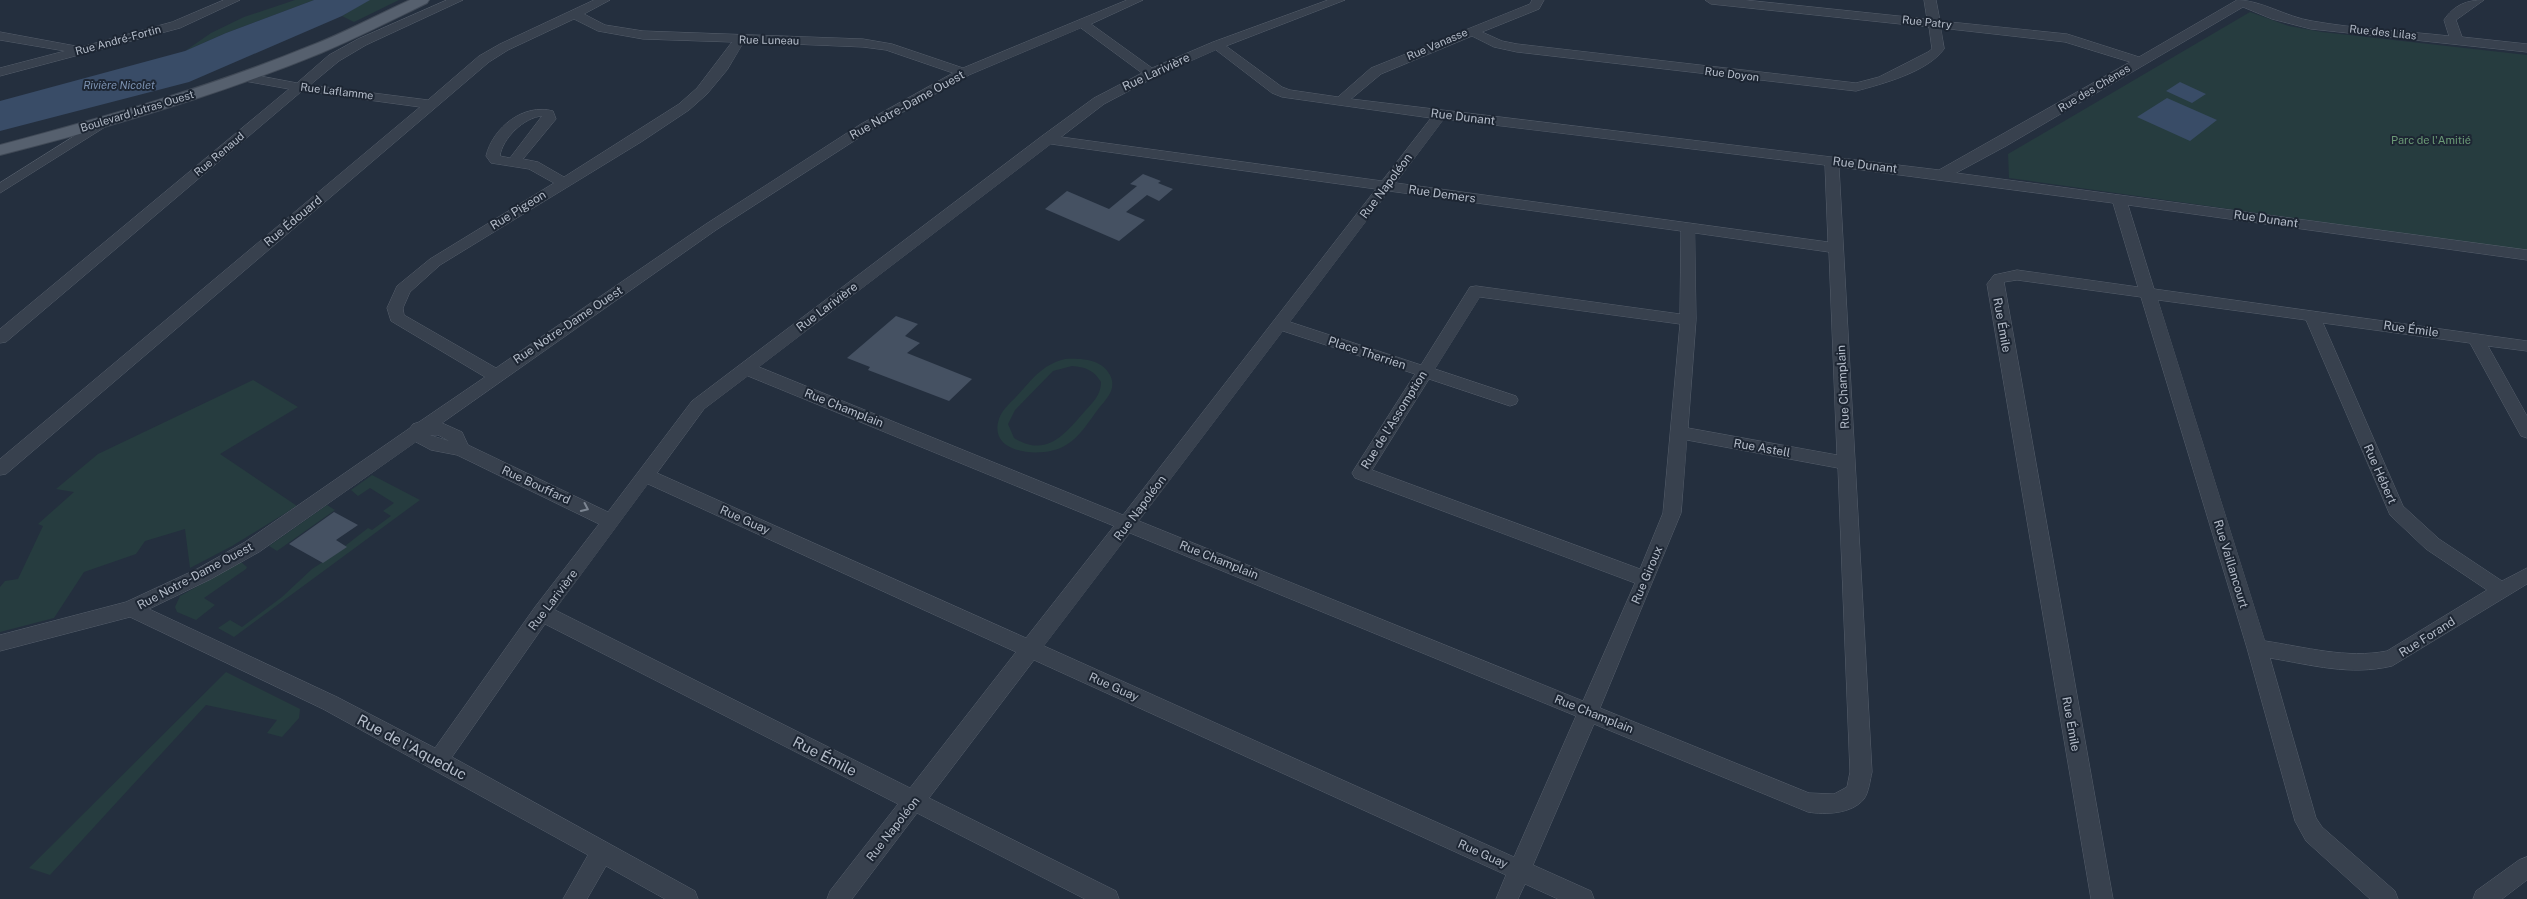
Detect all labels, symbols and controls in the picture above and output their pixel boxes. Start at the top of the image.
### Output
street label: Rue Patry [1902,13,1953,31]
street label: Rue André-Fortin [74,23,162,57]
street label: Rue des Lilas [2349,23,2418,42]
street label: Rue Vanasse [1405,26,1469,62]
street label: Rue Luneau [739,33,799,47]
street label: Rue Larivière [1120,50,1192,94]
street label: Rue des Chênes [2056,62,2132,114]
street label: Rue Doyon [1704,65,1760,83]
street label: Rue Notre-Dame Ouest [847,67,967,142]
water label: Rivière Nicolet [83,79,156,91]
street label: Rue Laflamme [300,81,374,101]
street label: Boulevard Jutras Ouest [79,88,195,134]
street label: Rue Dunant [1430,106,1496,128]
street label: Rue Renaud [192,130,246,178]
park label: Parc de l'Amitié [2391,134,2471,146]
street label: Rue Napoléon [1357,151,1415,221]
street label: Rue Dunant [1832,154,1898,176]
street label: Rue Demers [1408,182,1476,206]
street label: Rue Pigeon [488,187,548,233]
street label: Rue Édouard [261,193,325,249]
street label: Rue Dunant [2233,208,2299,230]
street label: Rue Larivière [794,279,860,335]
street label: Rue Notre-Dame Ouest [511,283,626,367]
street label: Rue Émile [1990,296,2014,354]
street label: Rue Émile [2383,318,2440,340]
street label: Place Therrien [1326,334,1408,372]
street label: Rue Champlain [1834,345,1852,429]
street label: Rue de l'Assomption [1358,368,1430,472]
street label: Rue Champlain [802,386,886,430]
street label: Rue Astell [1733,436,1792,460]
street label: Rue Hébert [2361,442,2399,506]
street label: Rue Bouffard [499,463,573,507]
street label: Rue Napoléon [1111,473,1169,543]
one-way arrow [580,501,589,512]
street label: Rue Guay [718,503,773,537]
street label: Rue Vaillancourt [2211,518,2251,610]
street label: Rue Champlain [1177,538,1261,582]
street label: Rue Notre-Dame Ouest [135,539,255,612]
street label: Rue Giroux [1629,544,1666,606]
street label: Rue Larivière [525,567,581,633]
street label: Rue Forand [2396,614,2458,660]
street label: Rue Guay [1087,670,1142,704]
street label: Rue Champlain [1552,692,1636,736]
street label: Rue Émile [2059,695,2083,753]
street label: Rue de l'Aqueduc [354,711,470,783]
street label: Rue Émile [790,733,860,779]
street label: Rue Napoléon [863,794,923,864]
street label: Rue Guay [1456,837,1511,871]

